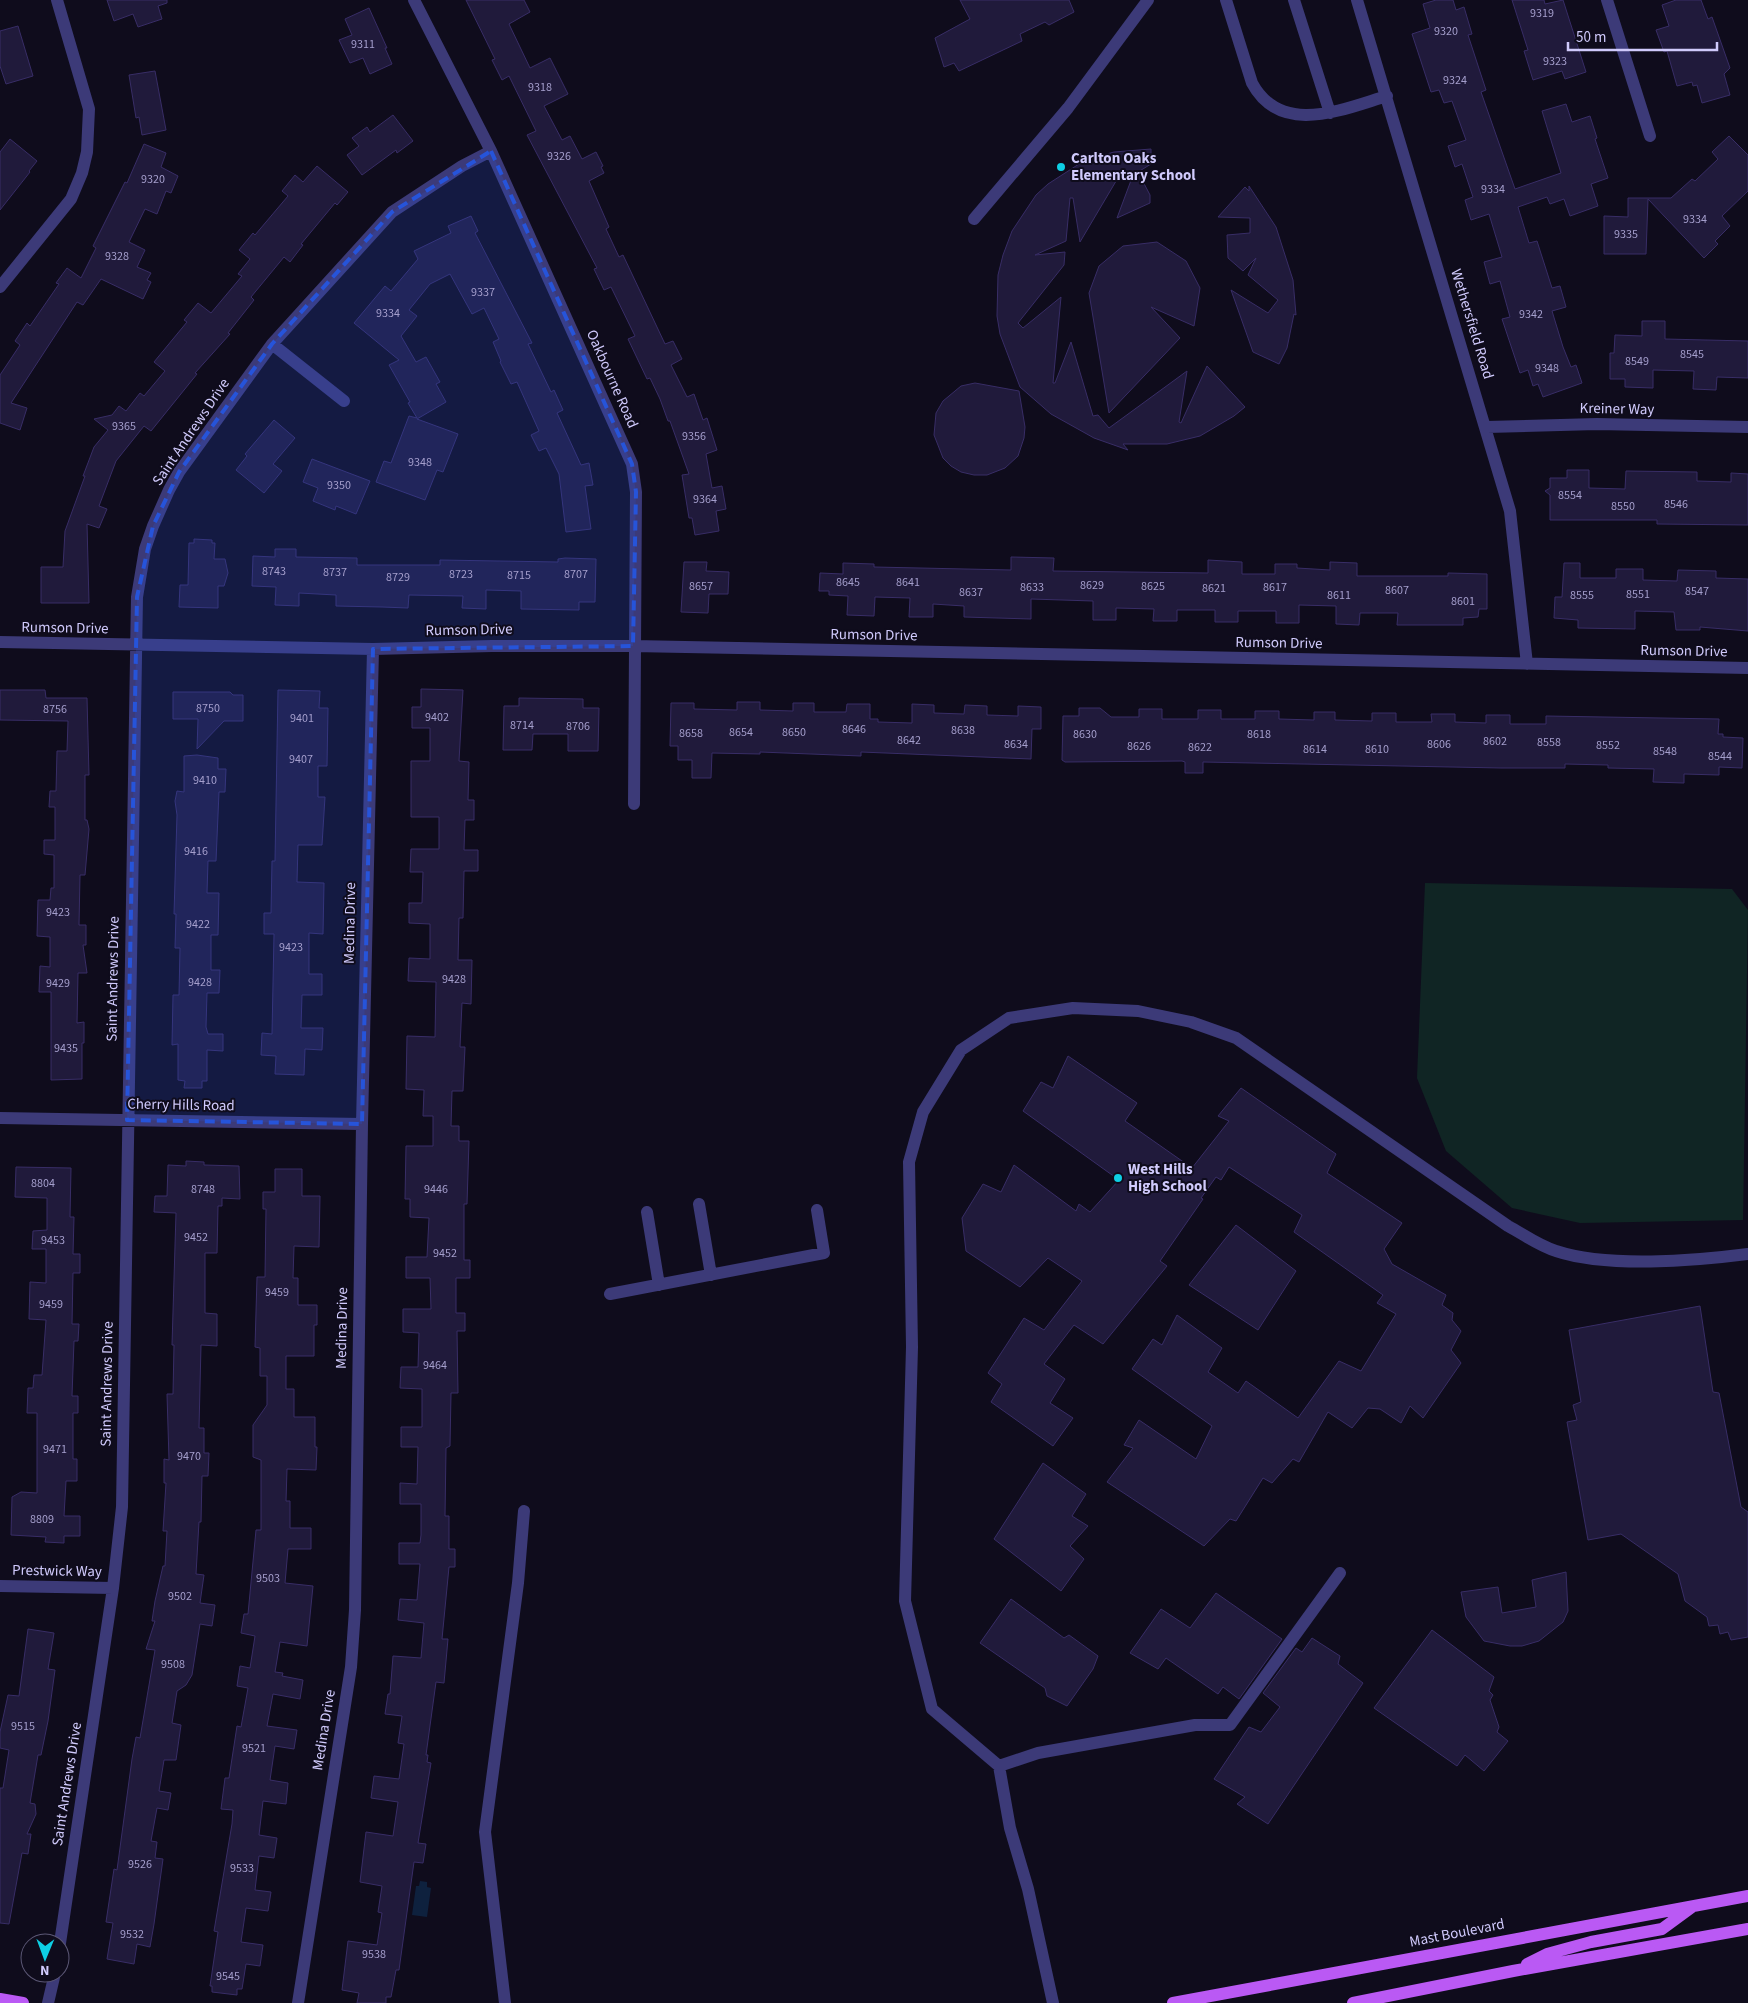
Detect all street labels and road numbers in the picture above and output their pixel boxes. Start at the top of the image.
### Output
street label: Wethersfield Road [1445,266,1499,382]
street label: Oakbourne Road [581,327,643,431]
street label: Saint Andrews Drive [147,374,235,490]
street label: Kreiner Way [1579,398,1655,420]
street label: Rumson Drive [21,617,109,639]
street label: Rumson Drive [425,619,513,641]
street label: Rumson Drive [830,624,918,646]
street label: Rumson Drive [1235,632,1323,654]
street label: Rumson Drive [1640,640,1728,662]
street label: Medina Drive [339,882,361,964]
street label: Saint Andrews Drive [101,916,125,1042]
street label: Cherry Hills Road [127,1094,235,1116]
street label: Medina Drive [331,1287,353,1369]
street label: Saint Andrews Drive [95,1321,119,1447]
street label: Prestwick Way [12,1560,102,1582]
street label: Medina Drive [307,1688,341,1772]
street label: Saint Andrews Drive [47,1720,87,1848]
street label: Mast Boulevard [1408,1913,1506,1953]

